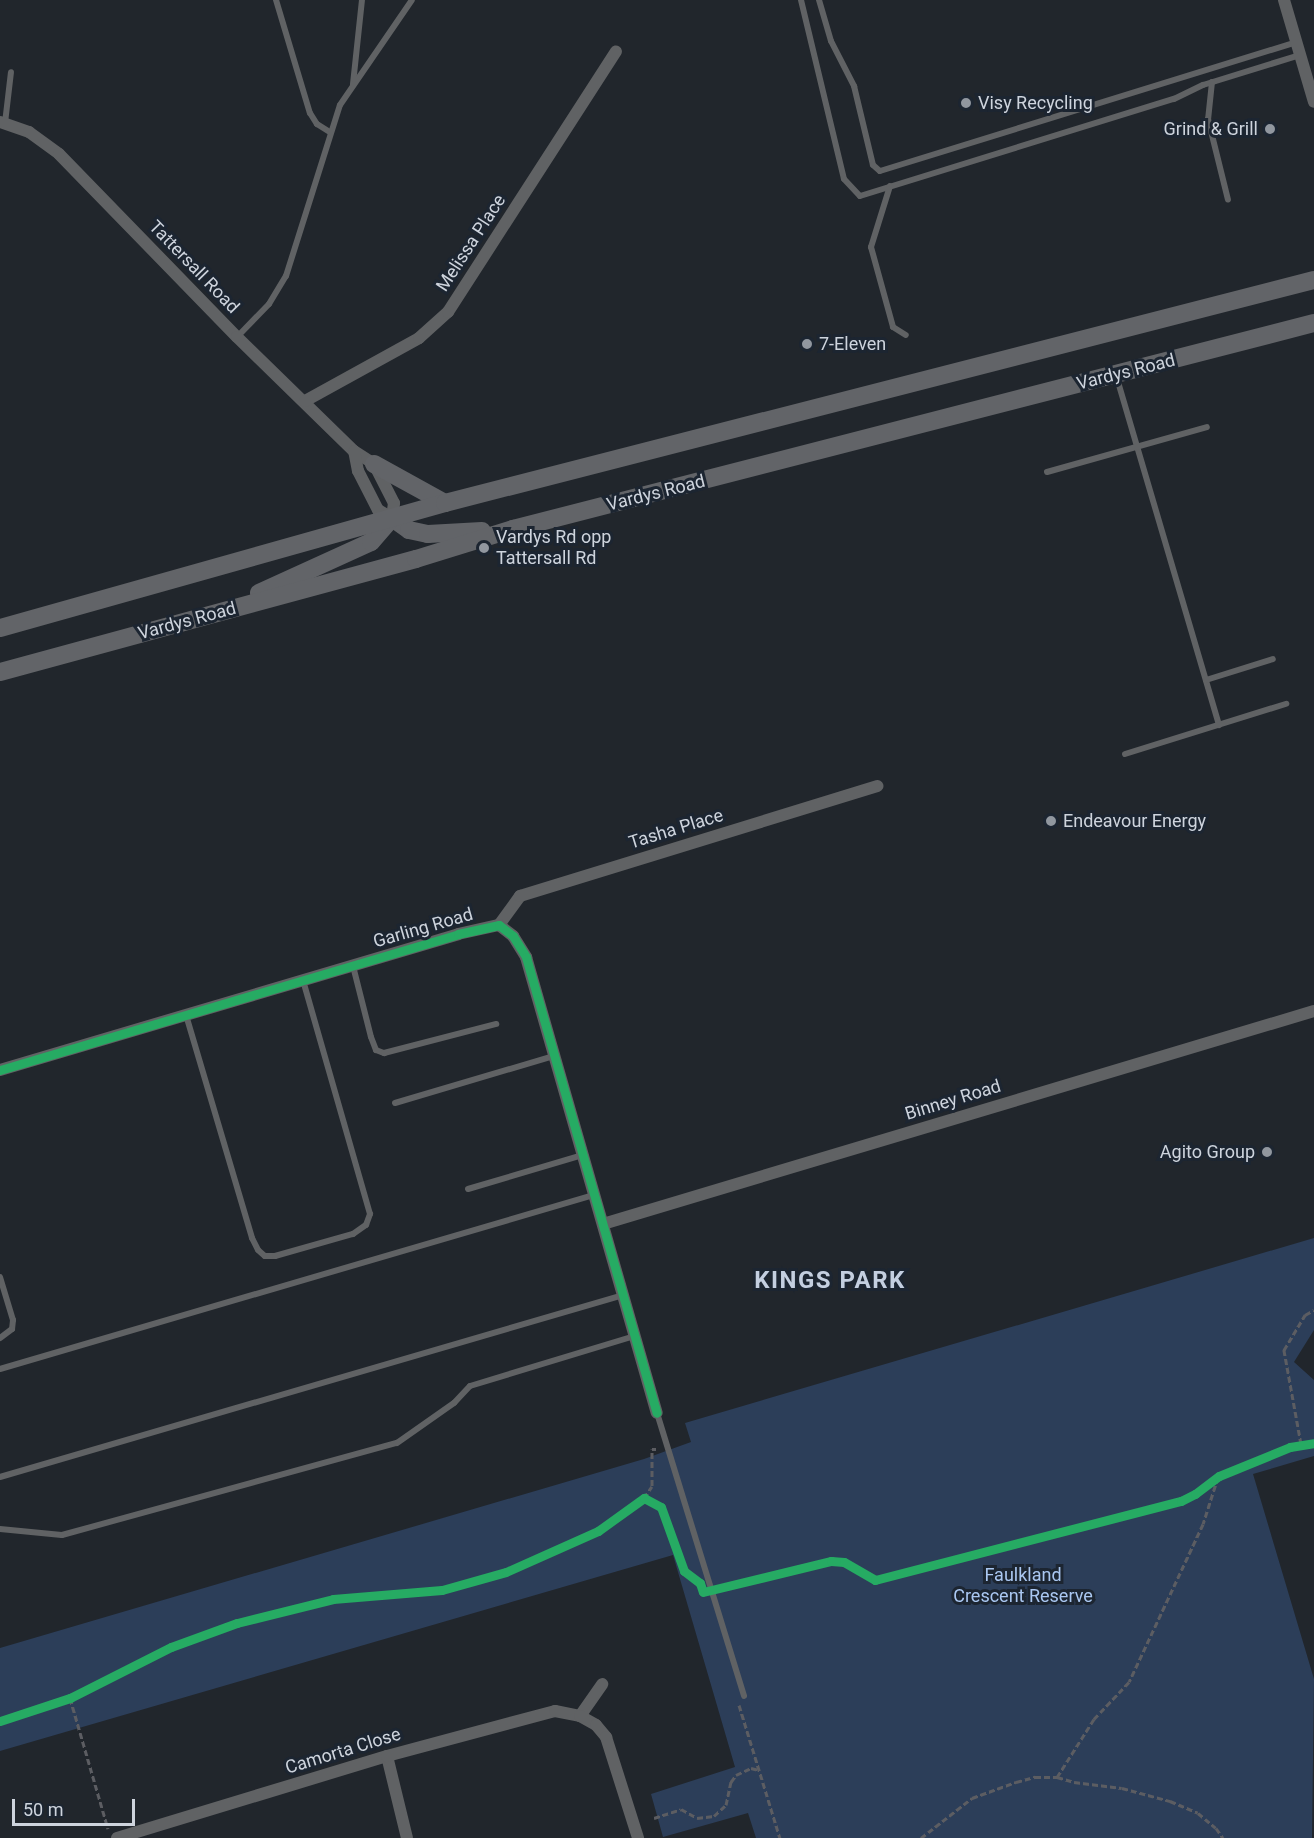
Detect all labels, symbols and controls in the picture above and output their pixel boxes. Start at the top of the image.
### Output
place label: Visy Recycling [978,92,1093,114]
marker: Visy Recycling [959,96,973,110]
place label: Grind & Grill [1164,118,1258,140]
marker: Grind & Grill [1263,122,1277,136]
street label: Melissa Place [432,190,510,296]
street label: Tattersall Road [144,216,244,318]
place label: 7-Eleven [819,333,886,355]
marker: 7-Eleven [800,337,814,351]
street label: Vardys Road [1075,349,1177,395]
street label: Vardys Road [605,470,707,516]
place label: Vardys Rd opp Tattersall Rd [496,527,611,570]
marker: Vardys Rd opp Tattersall Rd [477,541,491,555]
street label: Vardys Road [136,598,238,644]
street label: Tasha Place [626,804,726,854]
place label: Endeavour Energy [1063,810,1206,832]
marker: Endeavour Energy [1044,814,1058,828]
street label: Garling Road [371,903,475,953]
street label: Binney Road [902,1075,1004,1125]
place label: Agito Group [1160,1141,1255,1163]
marker: Agito Group [1260,1145,1274,1159]
district label: KINGS PARK [754,1267,906,1295]
park label: Faulkland Crescent Reserve [953,1565,1093,1608]
street label: Camorta Close [283,1723,403,1779]
scale bar [15,1787,138,1825]
text: 50 m [23,1799,63,1820]

